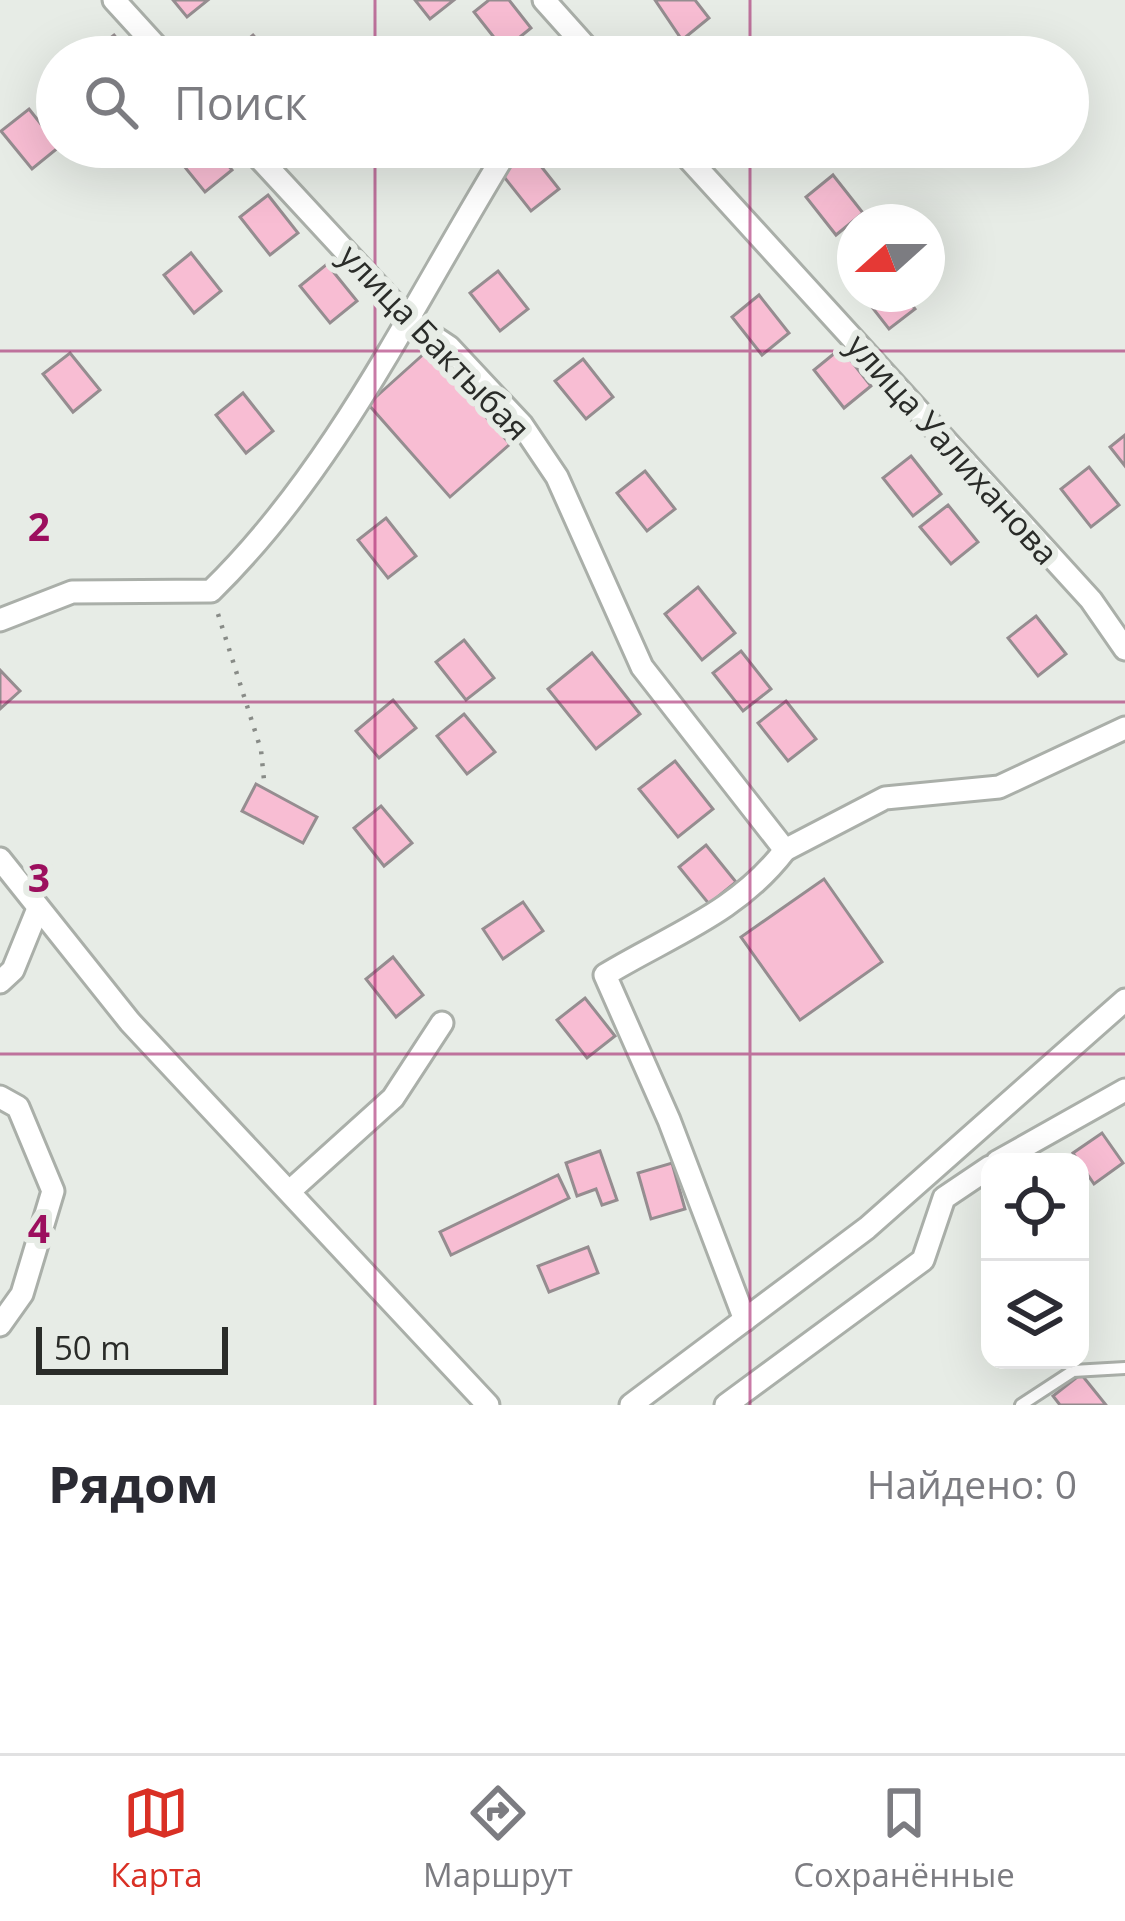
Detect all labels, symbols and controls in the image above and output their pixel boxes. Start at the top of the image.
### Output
search box [36,36,1089,168]
icon: search [78,69,144,135]
text: Поиск [174,72,307,133]
north arrow [837,204,945,312]
street label: улица Бактыбая [330,234,540,450]
street label: улица Уалиханова [837,324,1069,574]
text: 2 [28,499,50,552]
text: 3 [28,850,50,903]
map controls [981,1153,1089,1369]
button: locate [981,1153,1089,1261]
text: 4 [28,1201,50,1254]
button: layers [981,1261,1089,1369]
scale bar [36,1321,228,1374]
text: 50 m [54,1325,131,1370]
text: Рядом [48,1448,219,1518]
text: Найдено: 0 [867,1457,1077,1510]
tab: Карта [110,1780,203,1897]
tab: Маршрут [423,1780,573,1897]
tab: Сохранённые [793,1780,1015,1897]

